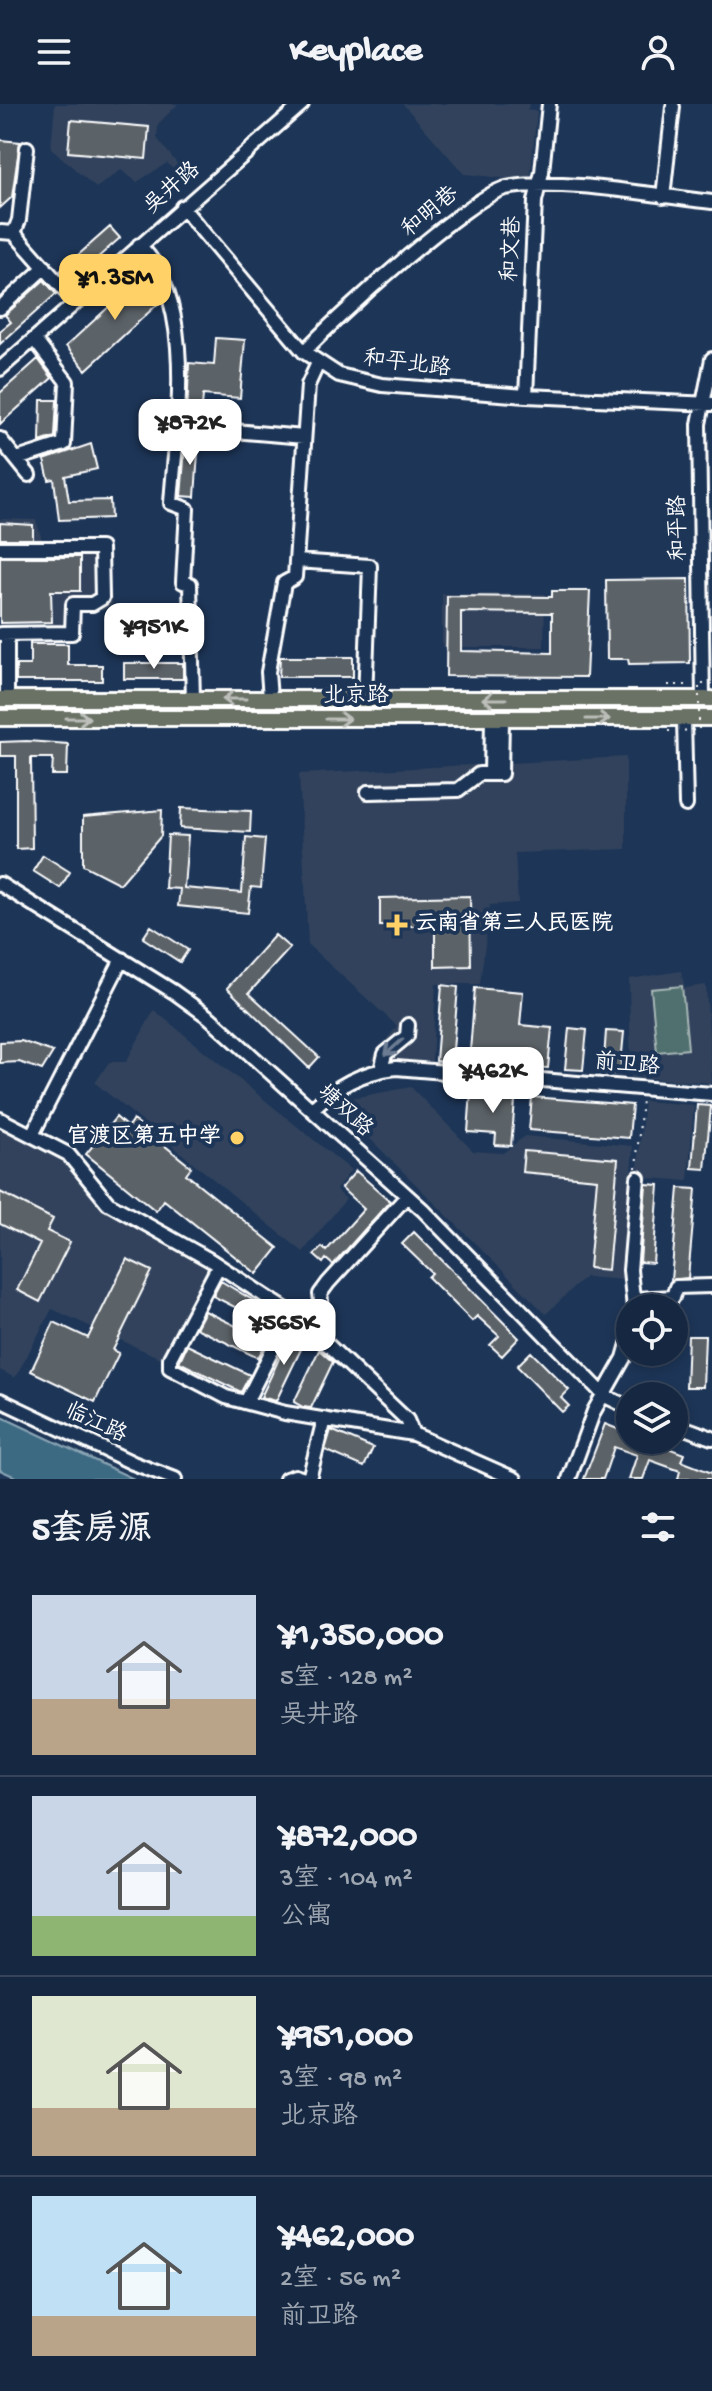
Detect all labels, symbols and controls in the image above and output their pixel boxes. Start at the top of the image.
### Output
icon: menu [32,30,76,74]
icon: person [636,30,680,74]
text: Keyplace [290,31,422,74]
street label: 吴井路 [138,156,206,220]
street label: 和明巷 [397,181,465,244]
street label: 和文巷 [497,215,528,283]
pin: ¥1.35M [50,254,180,322]
text: ¥1.35M [77,264,153,295]
street label: 和平北路 [362,345,453,383]
pin: ¥872K [134,399,246,467]
text: ¥872K [157,409,223,440]
street label: 和平路 [664,495,694,561]
pin: ¥951K [98,603,210,671]
text: ¥951K [122,613,186,644]
street label: 北京路 [323,682,389,710]
one-way arrow [221,691,248,706]
one-way arrow [481,691,508,707]
one-way arrow [64,710,91,726]
one-way arrow [324,711,351,727]
one-way arrow [584,711,611,726]
place label: 云南省第三人民医院 [415,910,613,938]
marker: 云南省第三人民医院 [386,914,408,936]
one-way arrow [385,1038,405,1056]
pin: ¥462K [437,1047,549,1115]
street label: 前卫路 [593,1048,661,1082]
text: ¥462K [461,1057,525,1088]
street label: 塘双路 [311,1079,379,1144]
place label: 官渡区第五中学 [67,1123,221,1151]
marker: 官渡区第五中学 [228,1129,246,1147]
map controls [616,1294,688,1454]
button: locate [616,1294,688,1366]
pin: ¥565K [228,1299,340,1367]
text: ¥565K [251,1309,317,1340]
button: layers [616,1382,688,1454]
street label: 临江路 [60,1396,131,1450]
icon: filters [636,1505,680,1549]
text: 5套房源 [32,1512,152,1552]
text: ¥1,350,000 [280,1617,444,1657]
icon: home [96,1627,192,1723]
text: 5室 · 128 m² [280,1664,413,1695]
text: 吴井路 [280,1702,358,1733]
text: ¥872,000 [280,1818,417,1858]
icon: home [96,1828,192,1924]
text: 3室 · 104 m² [280,1865,412,1896]
text: 公寓 [280,1903,332,1934]
text: ¥951,000 [280,2018,413,2058]
icon: home [96,2028,192,2124]
text: 3室 · 98 m² [280,2065,402,2096]
text: 北京路 [280,2103,358,2134]
text: ¥462,000 [280,2218,414,2258]
icon: home [96,2228,192,2324]
text: 2室 · 56 m² [280,2265,401,2296]
text: 前卫路 [280,2303,358,2334]

